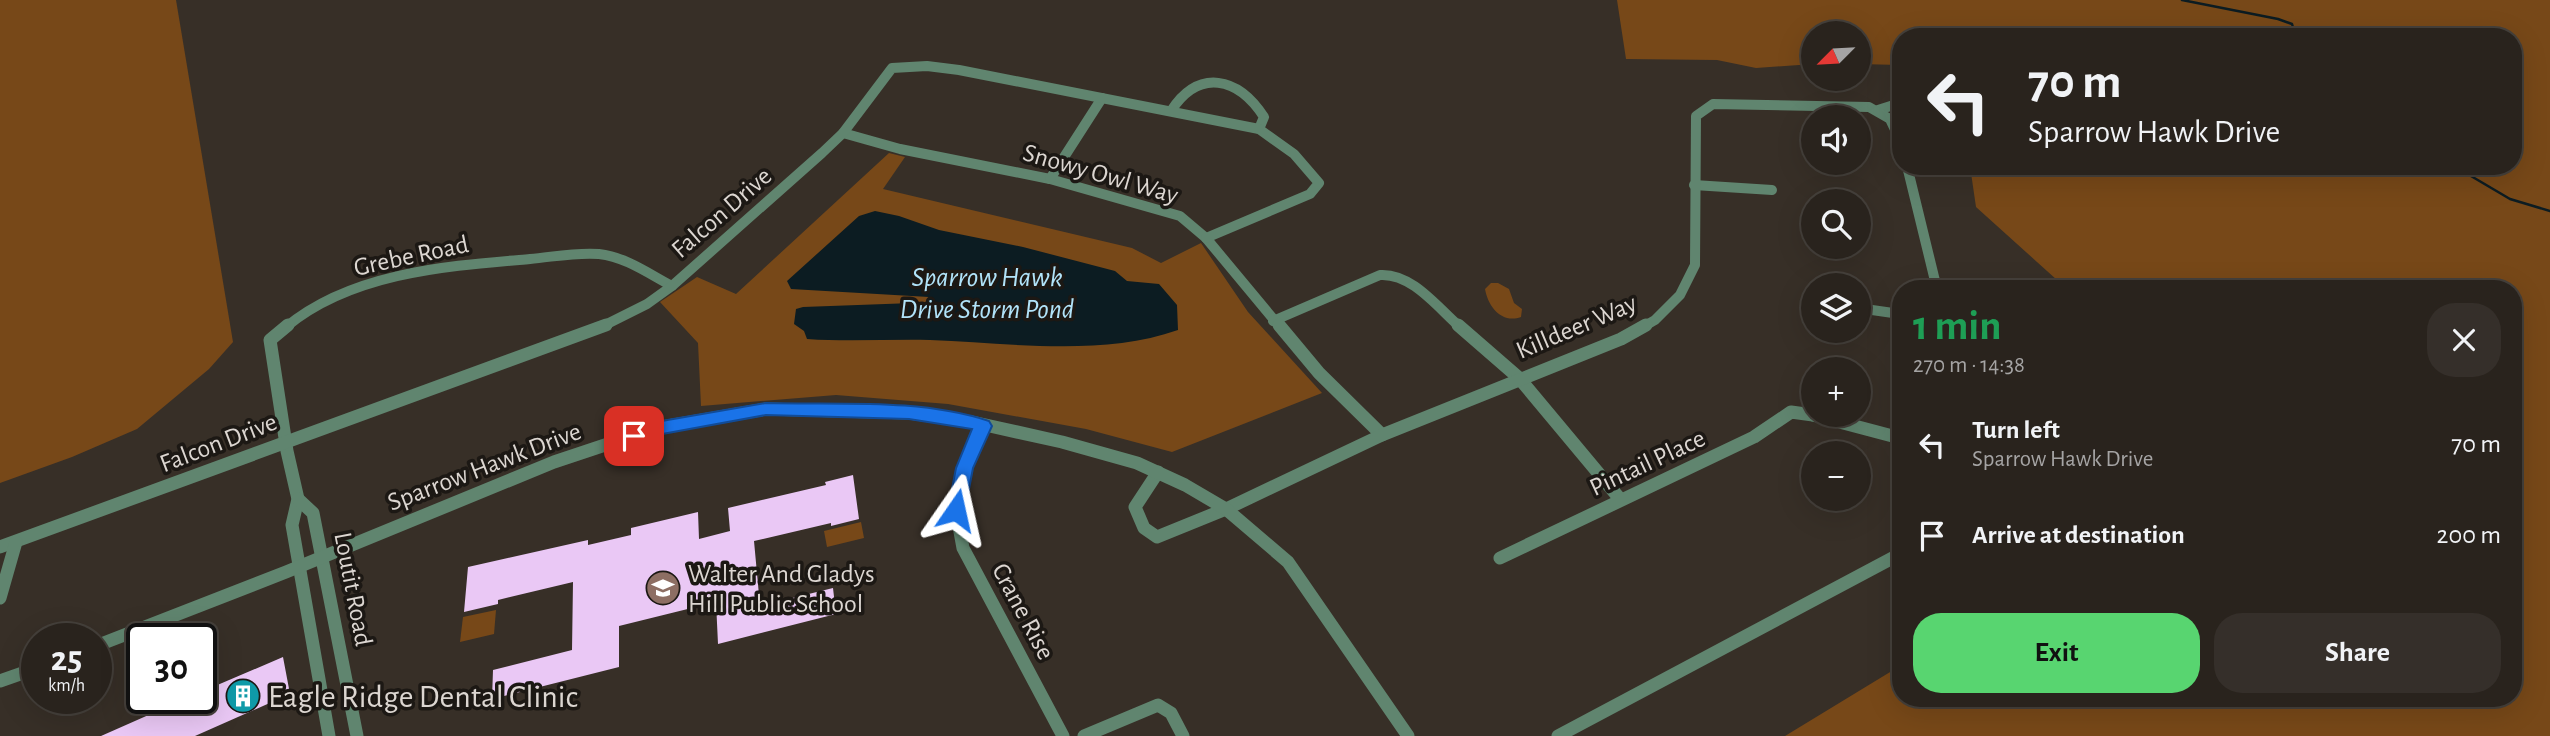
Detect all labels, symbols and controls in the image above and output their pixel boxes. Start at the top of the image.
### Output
north arrow [1801,21,1871,91]
map controls [1801,21,1871,511]
icon: left [1913,56,2004,147]
text: 70 m [2028,58,2122,107]
button: sound [1801,105,1871,175]
text: Sparrow Hawk Drive [2028,116,2280,148]
street label: Snowy Owl Way [1020,139,1181,209]
street label: Falcon Drive [667,163,777,263]
button: search [1801,189,1871,259]
street label: Grebe Road [351,231,471,281]
water label: Sparrow Hawk Drive Storm Pond [900,264,1074,324]
button: layers [1801,273,1871,343]
street label: Killdeer Way [1512,290,1640,364]
button: close [2427,303,2501,377]
text: 1 min [1913,305,2002,347]
text: 270 m · 14:38 [1913,354,2025,377]
button: + [1801,357,1871,427]
pin [604,406,664,466]
street label: Falcon Drive [156,409,281,477]
icon: arrive [615,417,653,455]
text: Turn left [1972,417,2060,443]
street label: Sparrow Hawk Drive [384,418,585,516]
street label: Pintail Place [1586,425,1709,501]
icon: left [1913,426,1951,464]
text: 70 m [2451,431,2501,457]
button: − [1801,441,1871,511]
text: Sparrow Hawk Drive [1972,448,2153,471]
position arrow [919,473,993,547]
icon: arrive [1913,517,1951,555]
text: Arrive at destination [1972,522,2185,548]
text: 200 m [2437,522,2501,548]
street label: Loutit Road [329,530,377,648]
street label: Crane Rise [987,559,1059,664]
place label: Walter And Gladys Hill Public School [688,561,875,617]
school or university icon: Walter And Gladys Hill Public School [644,569,682,607]
button: Exit [1913,613,2200,693]
button: Share [2214,613,2501,693]
speed limit sign: 30 [126,623,217,714]
text: 25 [51,642,82,677]
text: km/h [48,677,85,695]
building icon: Eagle Ridge Dental Clinic [224,677,262,715]
place label: Eagle Ridge Dental Clinic [268,681,578,713]

